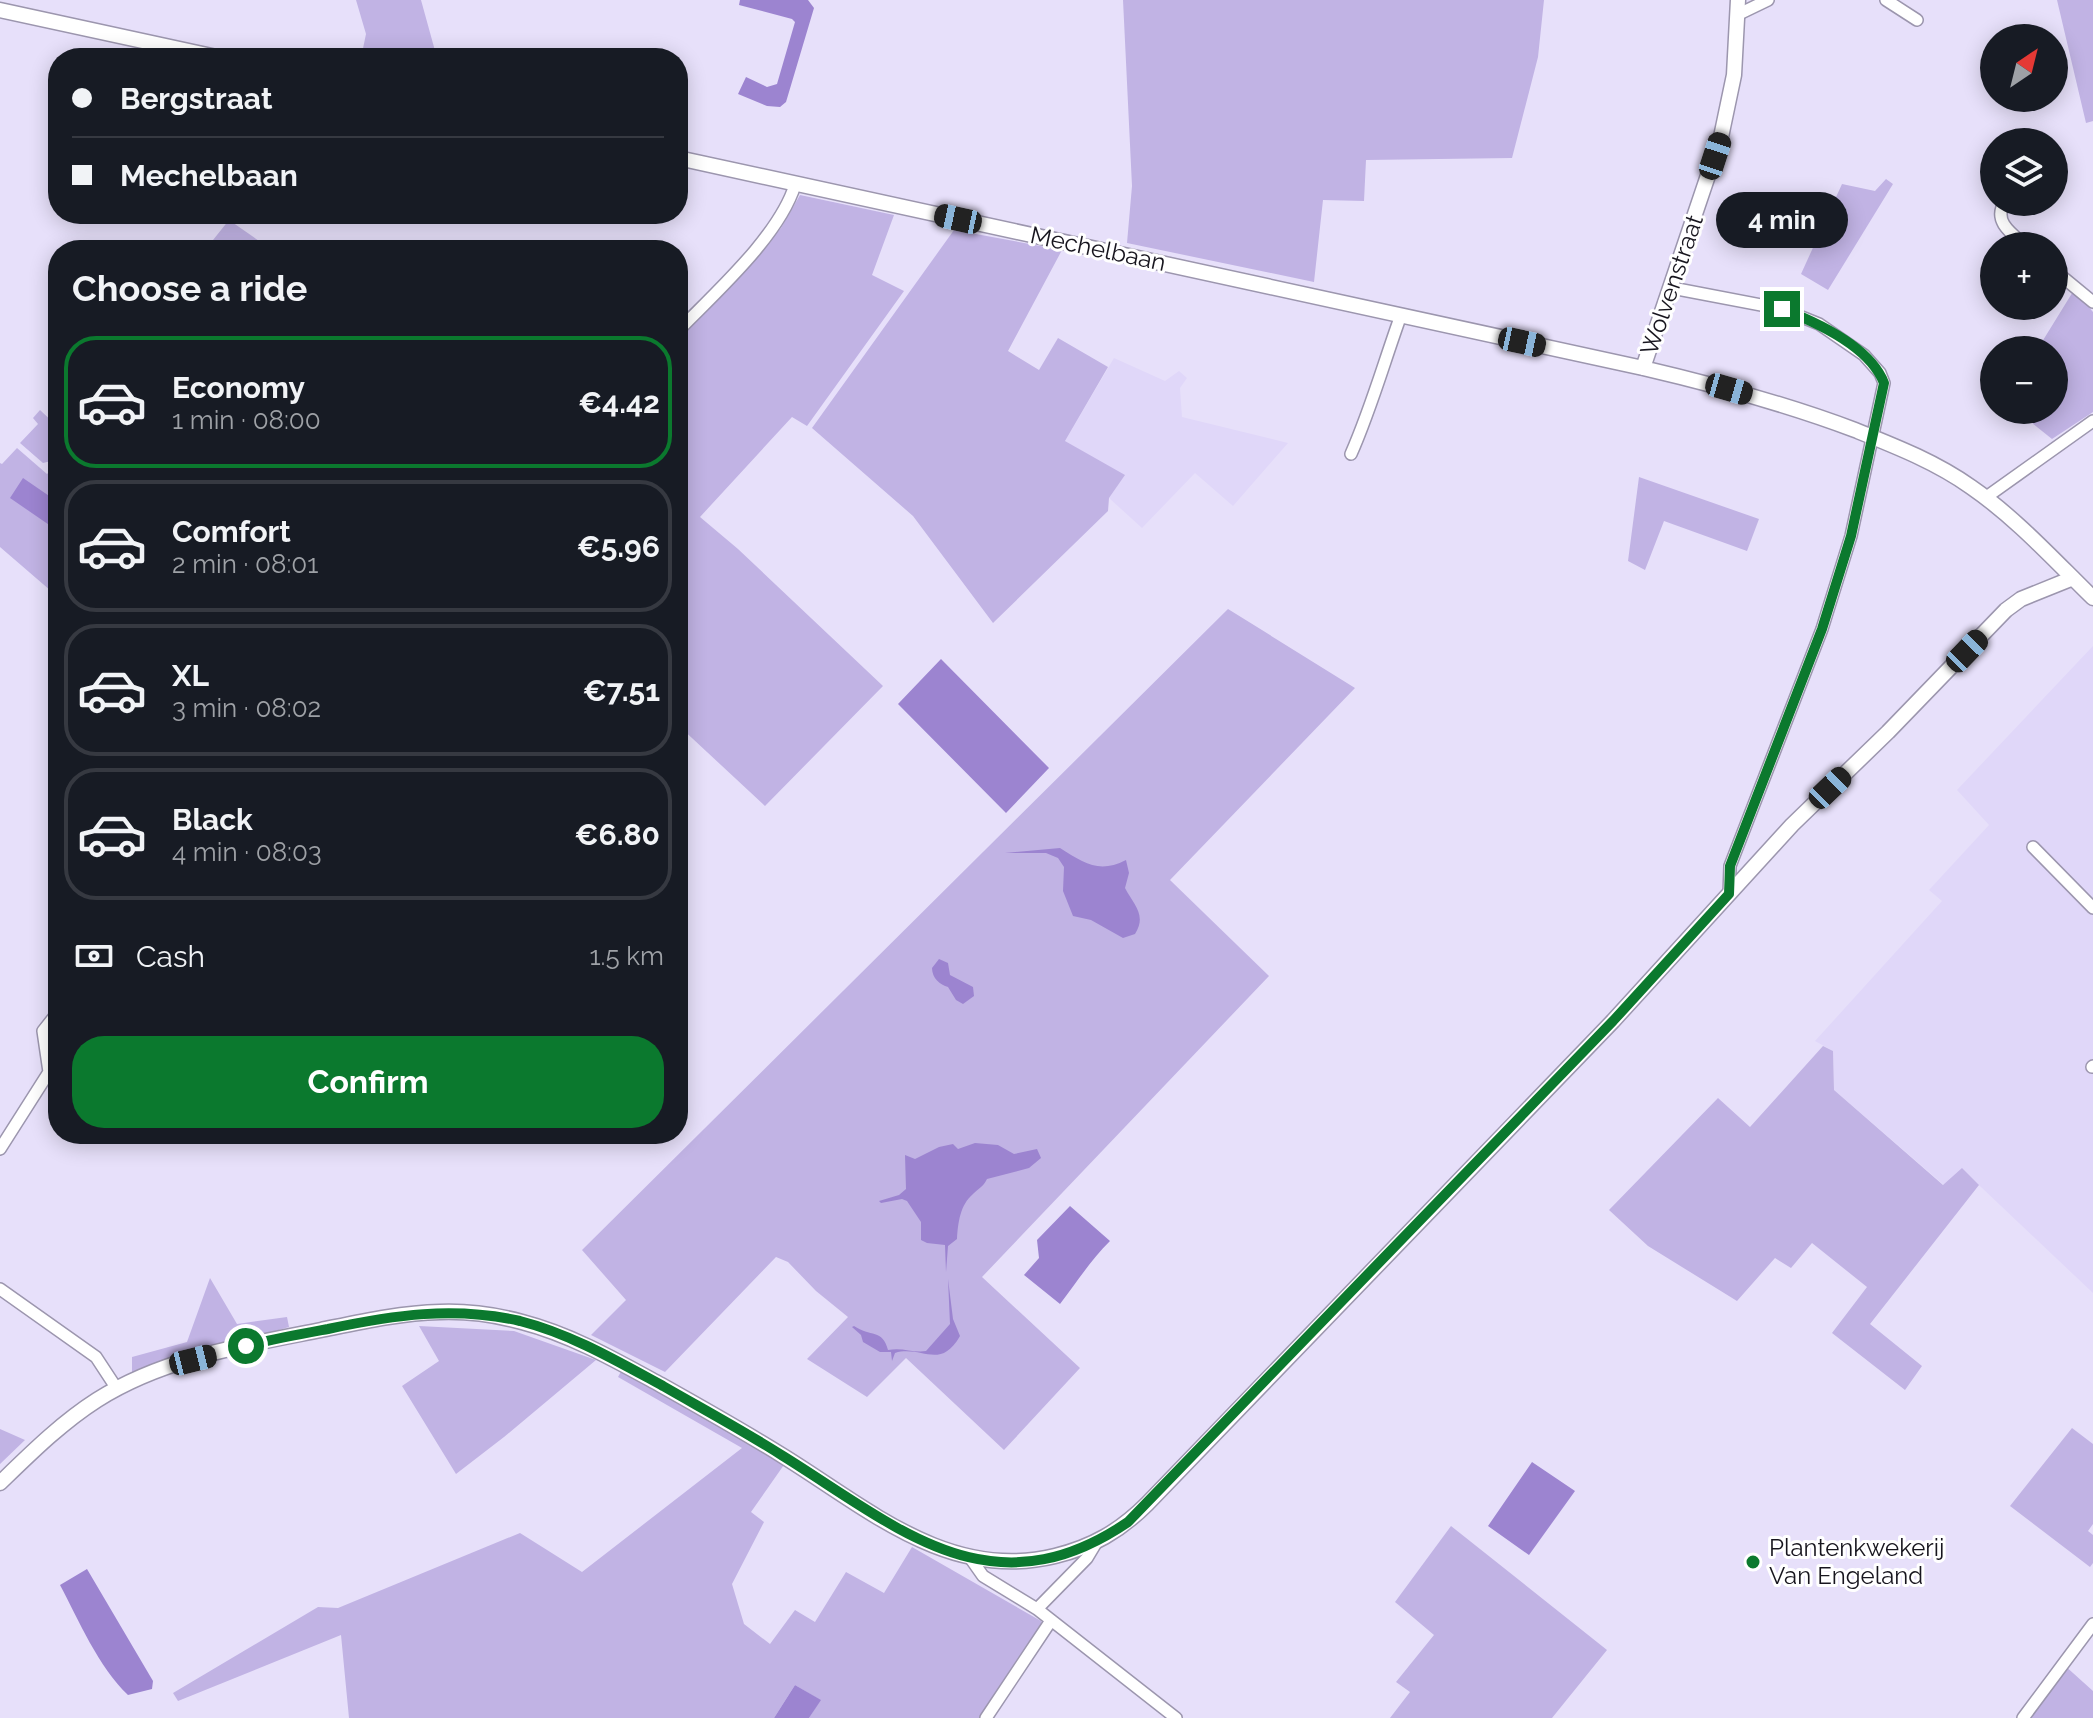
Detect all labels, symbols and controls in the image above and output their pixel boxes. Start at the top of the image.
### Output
north arrow [1980,24,2068,112]
map controls [1980,24,2068,424]
text: Bergstraat [120,81,272,116]
button: layers [1980,128,2068,216]
car [1696,129,1734,183]
text: Mechelbaan [120,158,298,193]
callout: 4 min [1716,193,1848,249]
car [932,202,984,236]
text: 4 min [1748,205,1816,235]
street label: Wolvenstraat [1634,211,1709,359]
street label: Mechelbaan [1028,220,1168,277]
button: + [1980,232,2068,320]
text: Choose a ride [72,267,307,309]
route end [1764,291,1800,327]
car [1496,325,1548,359]
button: − [1980,336,2068,424]
icon: car [76,366,148,438]
text: Economy [172,370,305,405]
car [1703,371,1755,407]
text: €4.42 [578,385,660,420]
text: 1 min · 08:00 [172,405,321,435]
icon: car [76,510,148,582]
text: Comfort [172,514,291,549]
text: €5.96 [577,529,660,564]
text: 2 min · 08:01 [172,549,318,579]
car [1942,625,1992,677]
icon: car [76,654,148,726]
text: XL [172,658,209,693]
text: €7.51 [583,673,660,708]
text: 3 min · 08:02 [172,693,321,723]
car [1804,763,1856,813]
icon: car [76,798,148,870]
text: Black [172,802,253,837]
text: €6.80 [575,817,660,852]
text: 4 min · 08:03 [172,837,322,867]
icon: cash [72,934,116,978]
text: Cash [136,939,205,974]
text: 1.5 km [589,941,664,971]
button: Confirm [72,1036,664,1128]
route start [228,1328,264,1364]
car [167,1343,219,1377]
place label: Plantenkwekerij Van Engeland [1769,1533,1944,1590]
marker: Plantenkwekerij Van Engeland [1744,1553,1762,1571]

